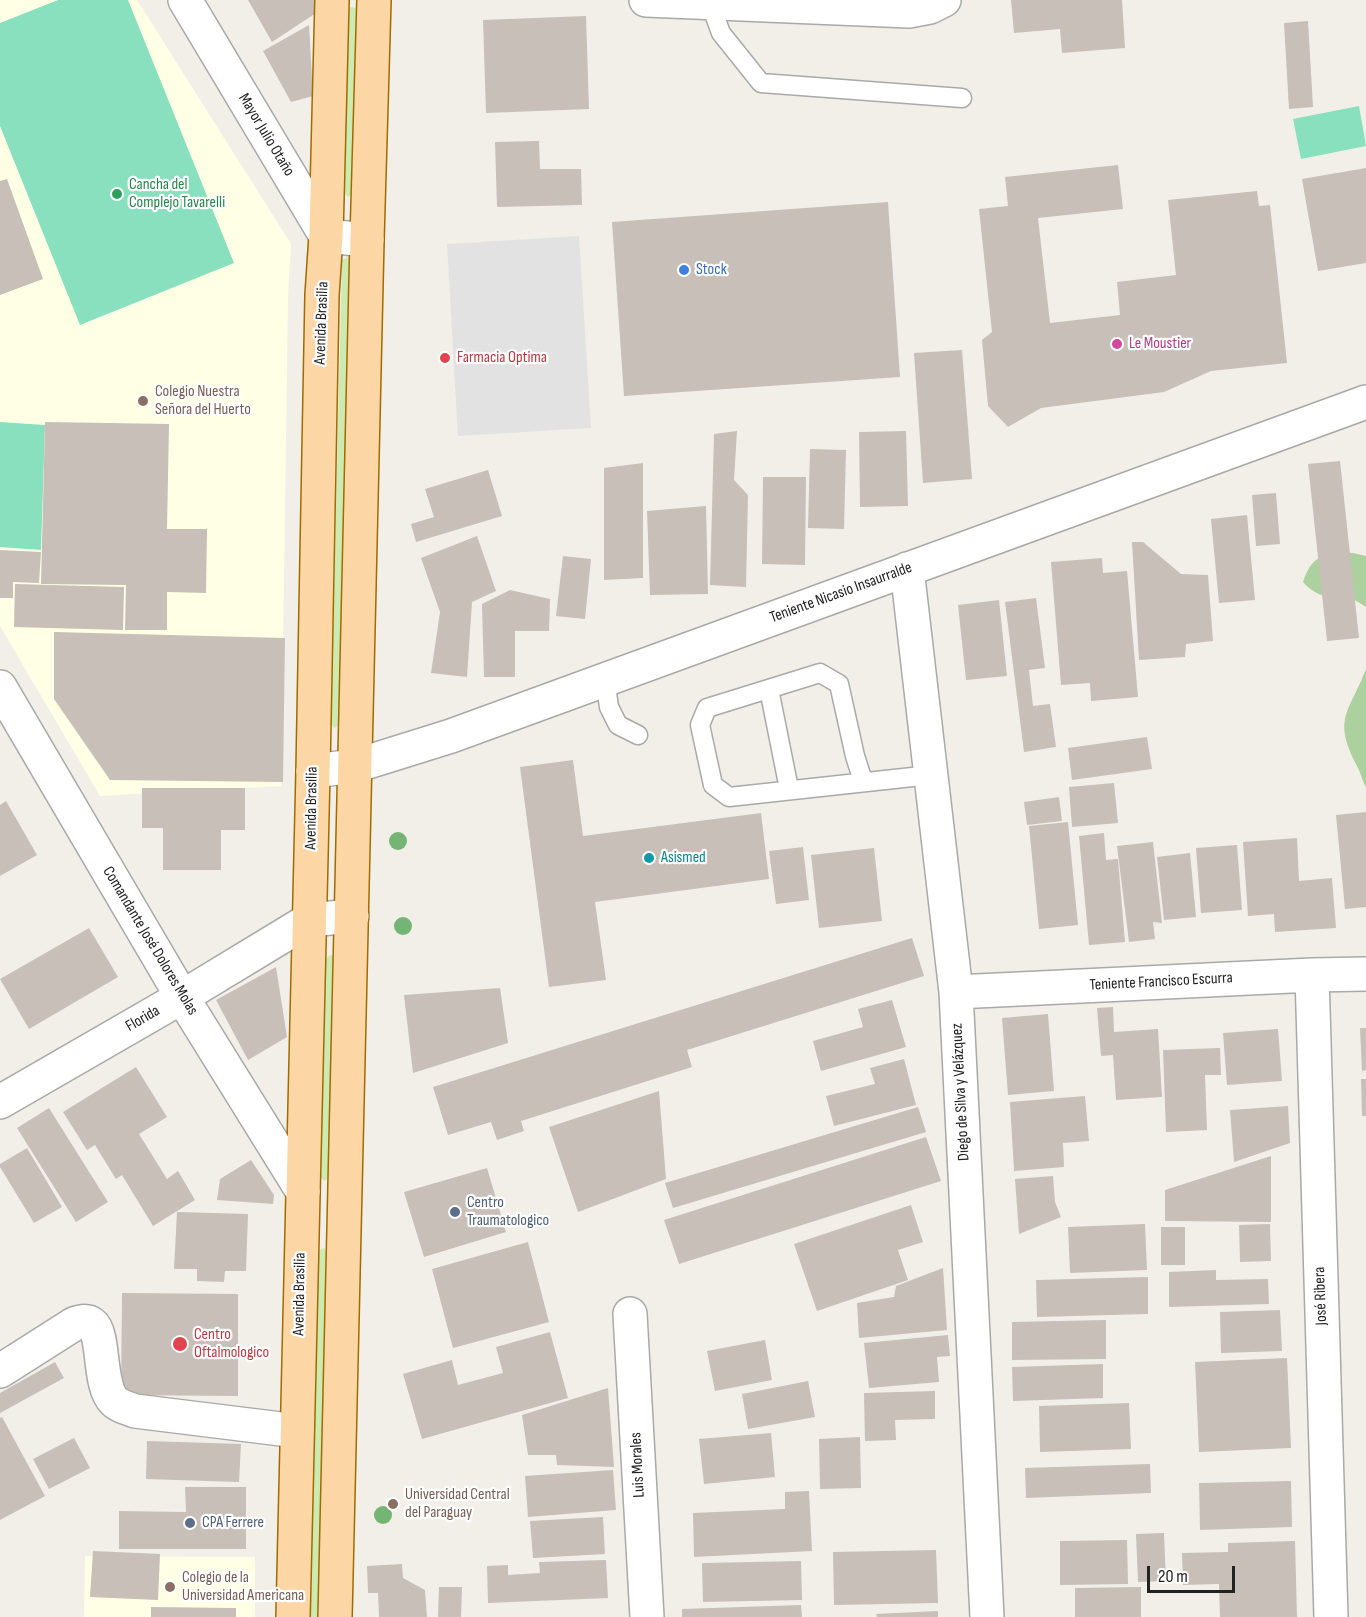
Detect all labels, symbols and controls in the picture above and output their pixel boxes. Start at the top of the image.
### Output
street label: Mayor Julio Otaño [234,90,298,180]
place label: Cancha del Complejo Tavarelli [129,175,225,213]
marker: Cancha del Complejo Tavarelli [110,187,124,201]
place label: Stock [696,260,727,280]
marker: Stock [677,263,691,277]
street label: Avenida Brasilia [311,281,333,365]
place label: Le Moustier [1129,334,1191,354]
marker: Le Moustier [1110,337,1124,351]
place label: Farmacia Optima [457,348,547,368]
marker: Farmacia Optima [438,351,452,365]
place label: Colegio Nuestra Señora del Huerto [155,382,251,420]
marker: Colegio Nuestra Señora del Huerto [136,394,150,408]
street label: Teniente Nicasio Insaurralde [767,558,915,628]
street label: Avenida Brasilia [302,766,322,850]
place label: Asismed [661,848,706,868]
marker: Asismed [642,851,656,865]
street label: Comandante José Dolores Molas [98,863,202,1019]
street label: Teniente Francisco Escurra [1089,969,1233,995]
street label: Florida [123,1002,163,1036]
street label: Diego de Silva y Velázquez [948,1023,974,1161]
place label: Centro Traumatologico [467,1193,549,1231]
marker: Centro Traumatologico [448,1205,462,1219]
street label: Avenida Brasilia [290,1252,310,1336]
street label: José Ribera [1310,1266,1332,1326]
place label: Centro Oftalmologico [194,1325,269,1363]
marker: Centro Oftalmologico [171,1335,189,1353]
street label: Luis Morales [627,1432,649,1498]
place label: Universidad Central del Paraguay [405,1485,510,1523]
marker: Universidad Central del Paraguay [386,1497,400,1511]
place label: CPA Ferrere [202,1513,264,1533]
marker: CPA Ferrere [183,1516,197,1530]
scale bar [1150,1554,1238,1592]
text: 20 m [1158,1566,1188,1587]
place label: Colegio de la Universidad Americana [182,1568,304,1606]
marker: Colegio de la Universidad Americana [163,1580,177,1594]

